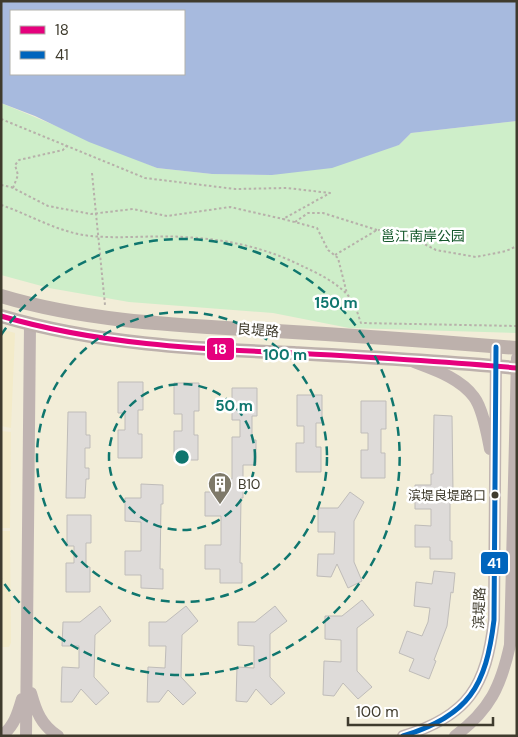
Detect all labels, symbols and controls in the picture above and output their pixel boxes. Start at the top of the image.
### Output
legend [10,10,185,75]
text: 18 [55,20,69,40]
text: 41 [55,45,69,65]
park label: 邕江南岸公园 [381,227,465,245]
text: 150 m [315,293,358,313]
street label: 良堤路 [236,320,280,340]
line badge: 18 [206,337,235,361]
text: 18 [213,340,227,358]
text: 100 m [263,345,307,365]
text: 50 m [215,396,253,416]
centre of rings [173,448,191,466]
building icon: B10 [207,471,233,505]
place label: B10 [238,475,260,493]
place label: 滨堤良堤路口 [408,487,486,504]
marker: 滨堤良堤路口 [490,490,500,500]
line badge: 41 [480,551,509,575]
text: 41 [487,554,501,572]
street label: 滨堤路 [469,587,489,629]
scale bar [348,694,493,726]
text: 100 m [356,702,399,722]

